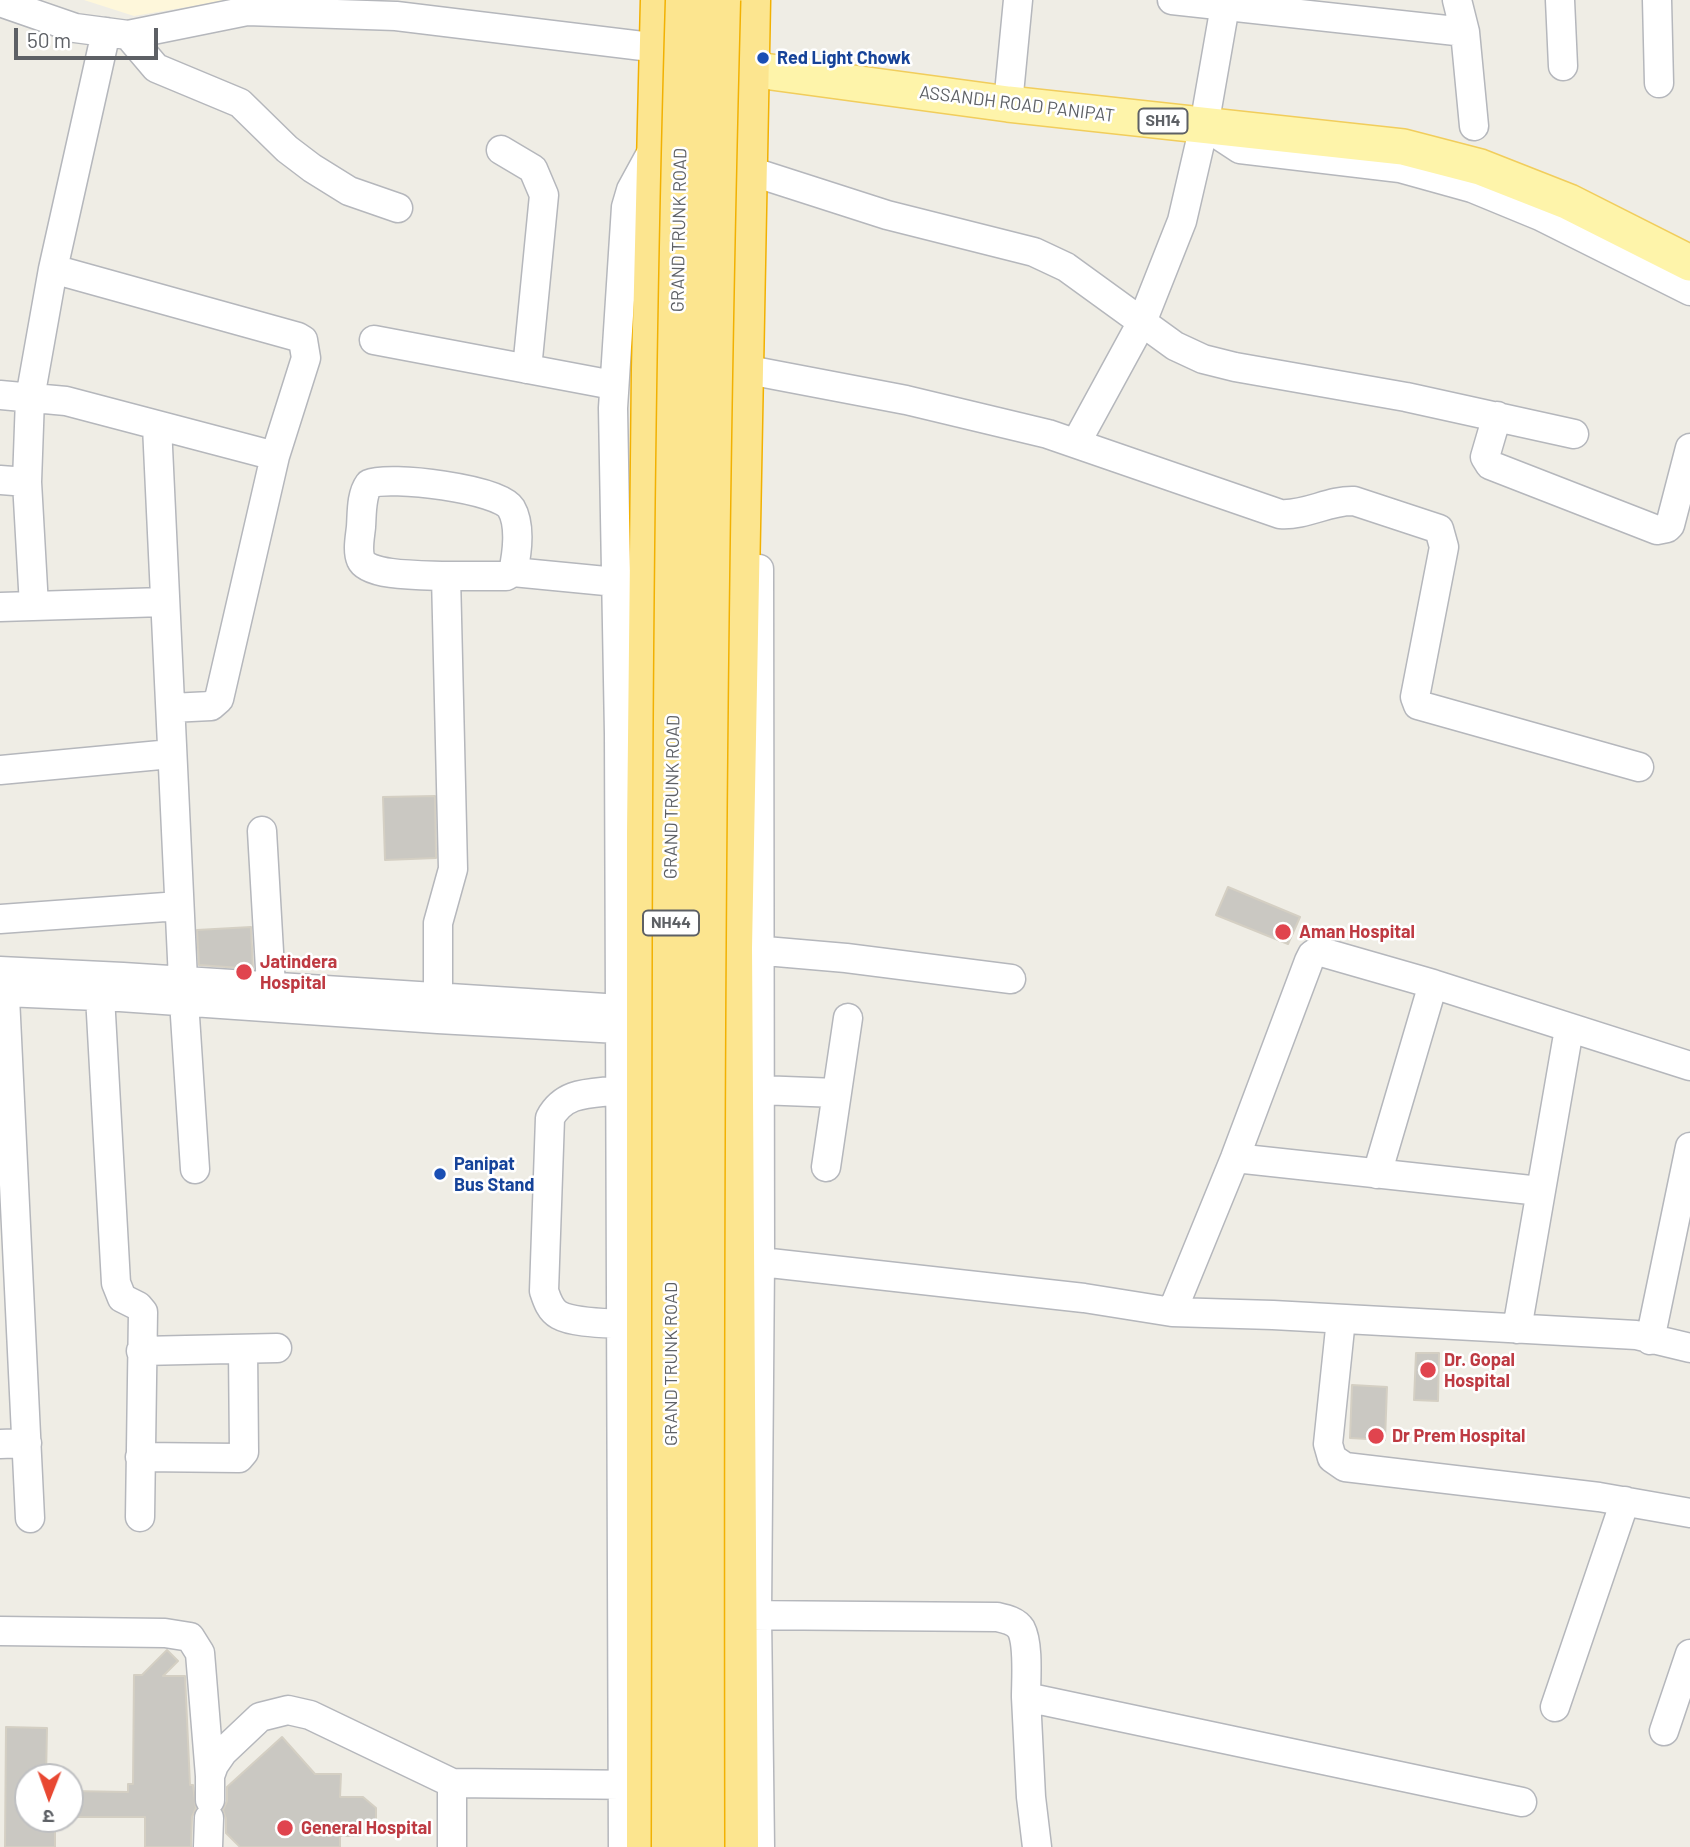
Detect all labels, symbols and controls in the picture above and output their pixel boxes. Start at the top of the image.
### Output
scale bar [18,14,161,58]
text: 50 m [27,27,71,52]
place label: Red Light Chowk [777,47,911,69]
marker: Red Light Chowk [755,50,771,66]
street label: ASSANDH ROAD PANIPAT [918,81,1116,127]
road number: SH14 [1138,108,1188,134]
street label: GRAND TRUNK ROAD [667,148,691,312]
street label: GRAND TRUNK ROAD [660,715,684,879]
road number: NH44 [643,911,699,936]
place label: Aman Hospital [1299,921,1415,943]
marker: Aman Hospital [1273,922,1293,942]
place label: Jatindera Hospital [260,951,337,993]
marker: Jatindera Hospital [234,962,254,982]
place label: Panipat Bus Stand [454,1153,535,1196]
marker: Panipat Bus Stand [432,1166,448,1182]
street label: GRAND TRUNK ROAD [660,1282,682,1446]
place label: Dr. Gopal Hospital [1444,1349,1515,1392]
marker: Dr. Gopal Hospital [1418,1360,1438,1380]
place label: Dr Prem Hospital [1392,1425,1525,1447]
marker: Dr Prem Hospital [1366,1426,1386,1446]
north arrow [14,1763,84,1833]
text: उ [43,1806,54,1829]
place label: General Hospital [301,1817,432,1839]
marker: General Hospital [275,1818,295,1838]

